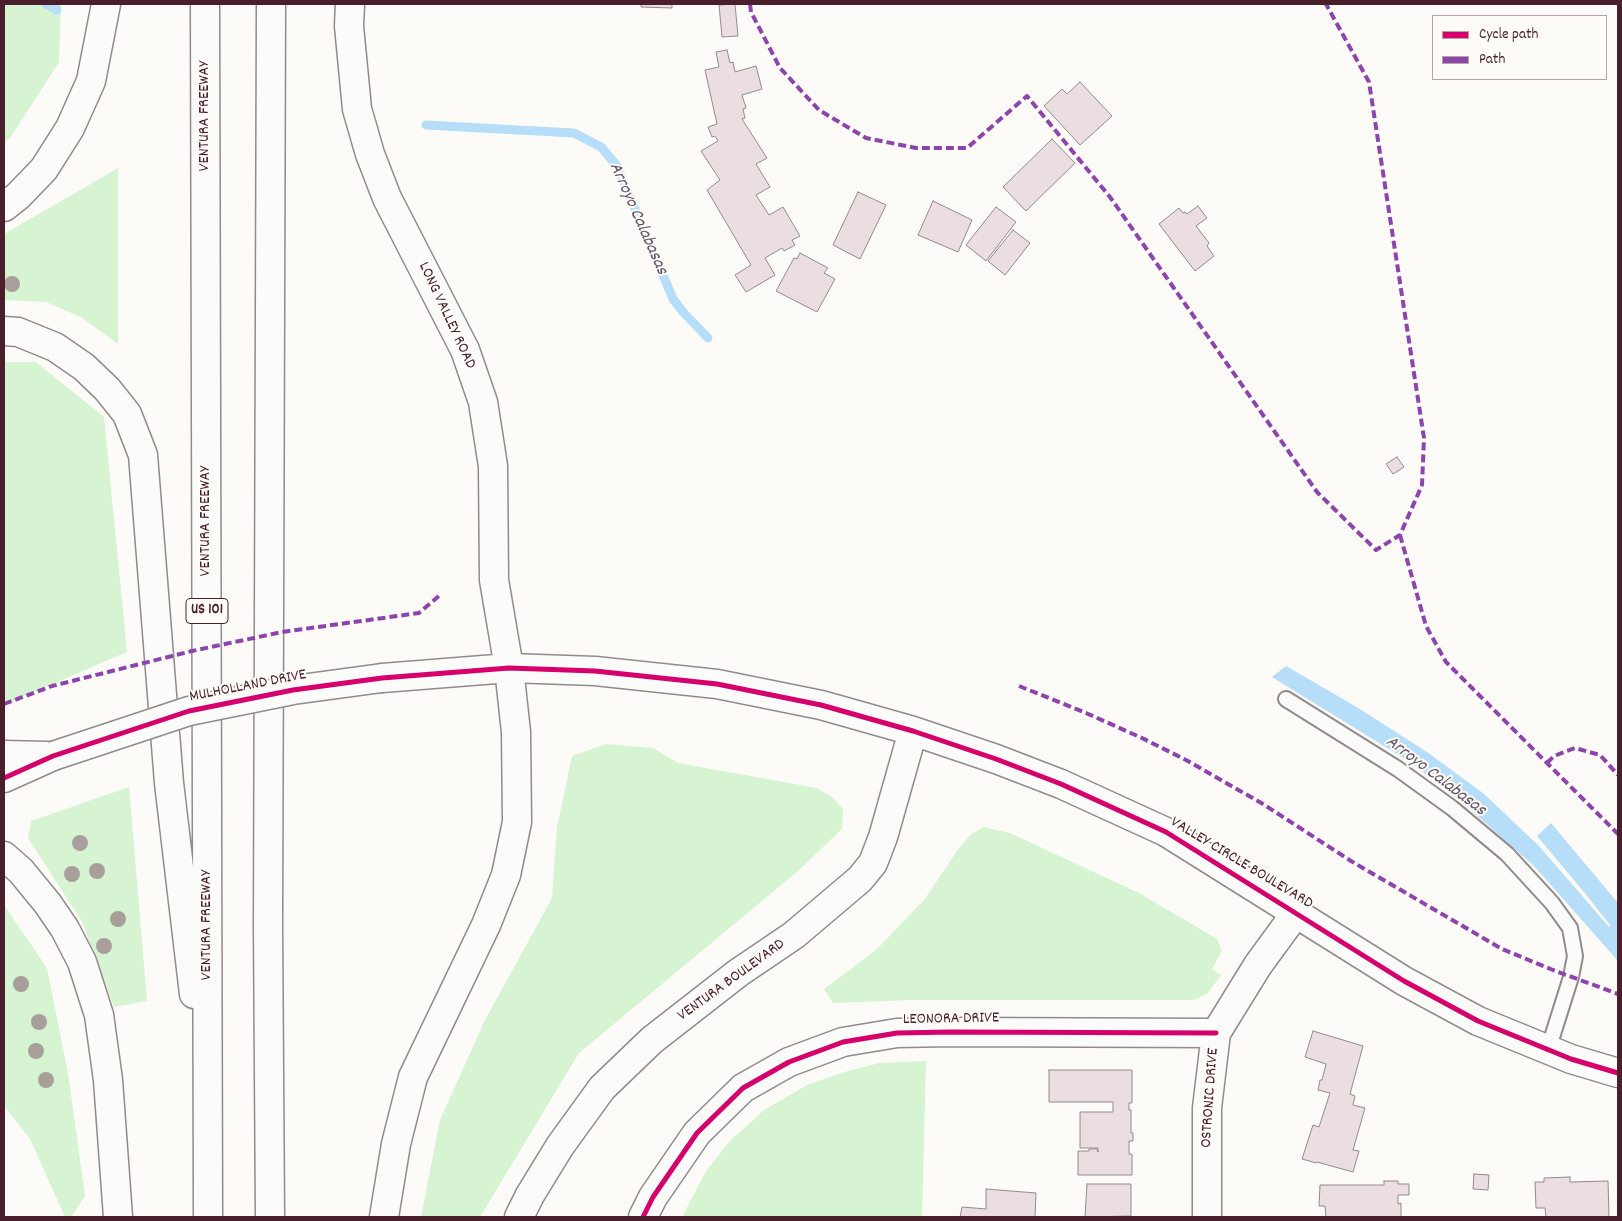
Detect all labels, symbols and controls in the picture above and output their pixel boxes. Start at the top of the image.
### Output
legend [1432,15,1607,80]
text: Cycle path [1479,24,1538,46]
text: Path [1479,49,1505,71]
street label: VENTURA FREEWAY [196,61,216,171]
water label: Arroyo Calabasas [603,160,671,278]
street label: LONG VALLEY ROAD [413,260,479,372]
street label: VENTURA FREEWAY [197,466,217,576]
road number: US 101 [186,598,228,624]
street label: MULHOLLAND DRIVE [188,666,308,708]
water label: Arroyo Calabasas [1380,732,1490,822]
street label: VALLEY CIRCLE BOULEVARD [1166,814,1316,914]
street label: VENTURA FREEWAY [198,870,218,980]
street label: VENTURA BOULEVARD [675,936,789,1026]
street label: LEONORA DRIVE [903,1010,999,1030]
street label: OSTRONIC DRIVE [1198,1047,1224,1149]

